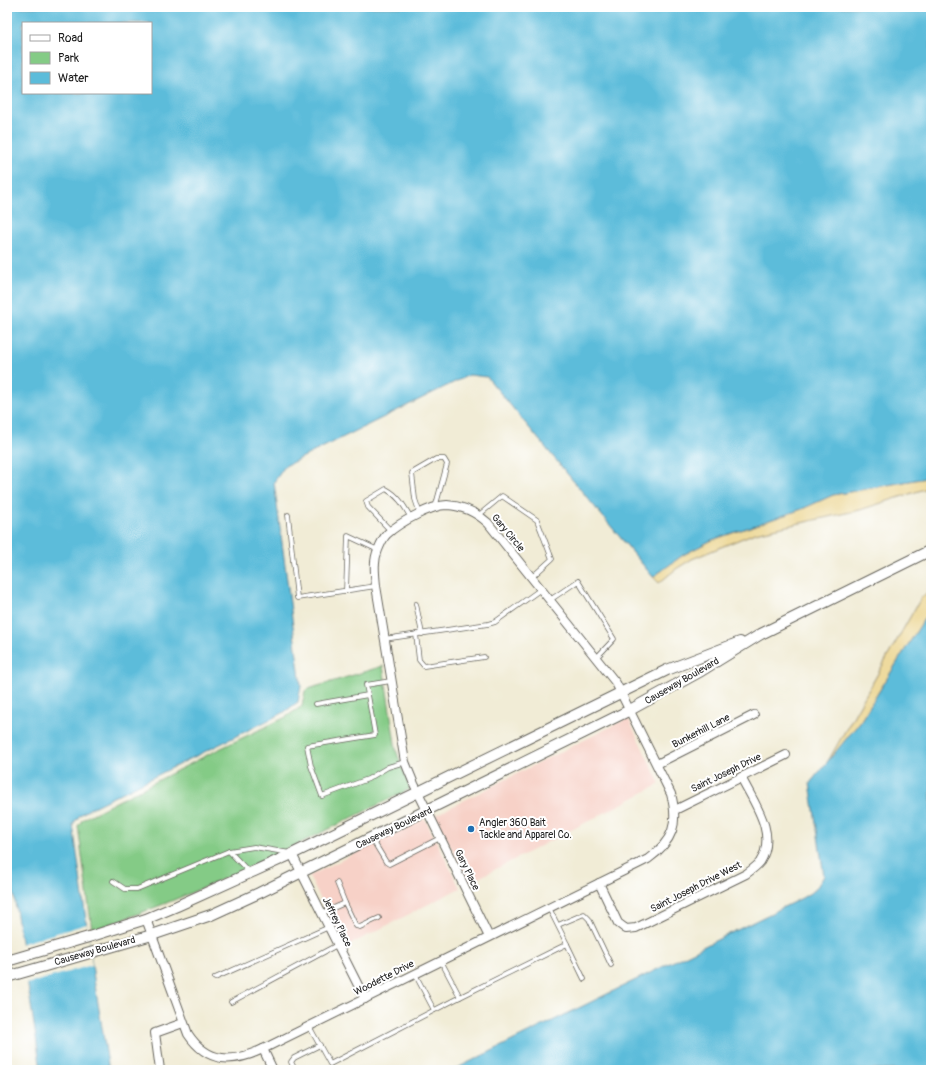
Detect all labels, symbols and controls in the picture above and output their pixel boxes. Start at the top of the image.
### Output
legend [22,22,152,94]
text: Road [58,31,83,46]
text: Park [58,51,79,66]
text: Water [58,71,89,86]
street label: Gary Circle [489,512,527,554]
street label: Causeway Boulevard [643,655,721,707]
street label: Bunkerhill Lane [670,711,732,751]
street label: Saint Joseph Drive [689,751,763,795]
street label: Causeway Boulevard [354,804,434,852]
place label: Angler 360 Bait Tackle and Apparel Co. [479,817,572,841]
marker: Angler 360 Bait Tackle and Apparel Co. [466,824,476,834]
street label: Gary Place [452,848,482,892]
street label: Saint Joseph Drive West [648,858,744,915]
street label: Jeffrey Place [320,895,354,949]
street label: Causeway Boulevard [53,934,137,968]
street label: Woodette Drive [352,958,416,998]

